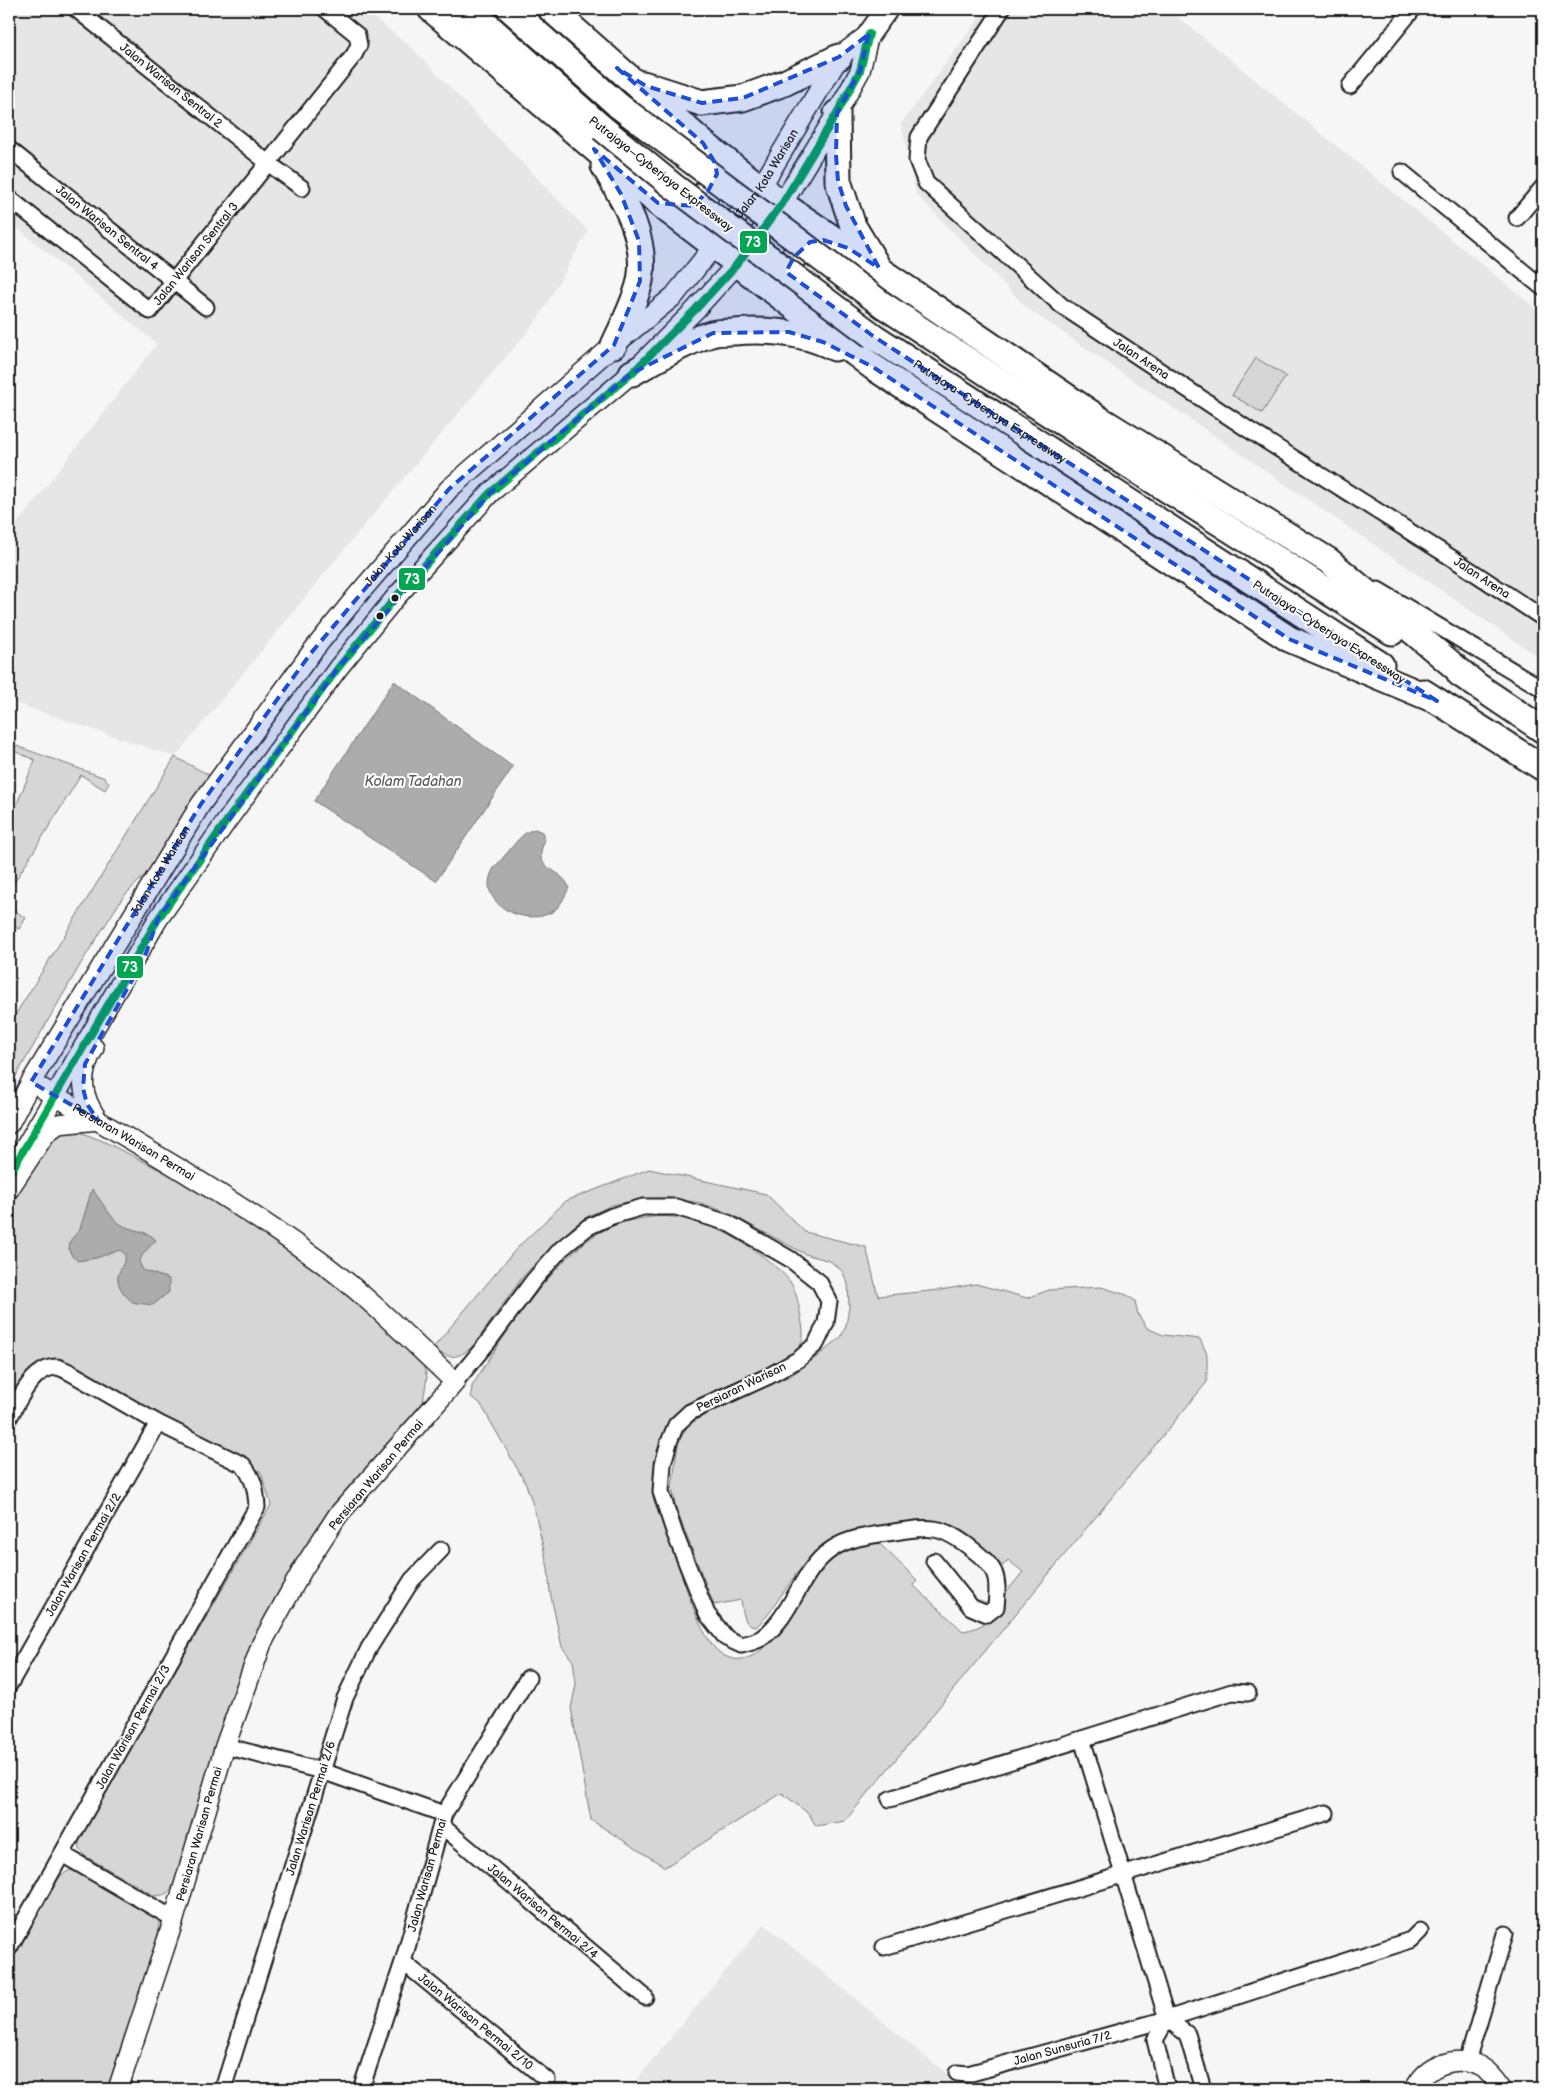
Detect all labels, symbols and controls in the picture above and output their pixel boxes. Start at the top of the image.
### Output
street label: Jalan Warisan Sentral 2 [117,40,225,131]
street label: Putrajaya–Cyberjaya Expressway [586,113,736,236]
street label: Jalan Kota Warisan [732,126,802,221]
street label: Jalan Warisan Sentral 4 [53,182,162,274]
street label: Jalan Warisan Sentral 3 [150,199,242,309]
line badge: 73 [739,230,768,254]
text: 73 [745,234,761,251]
street label: Jalan Arena [1110,335,1172,383]
street label: Putrajaya–Cyberjaya Expressway [910,357,1069,467]
street label: Jalan Kota Warisan [361,502,440,590]
street label: Jalan Arena [1451,554,1513,602]
line badge: 73 [398,567,426,591]
text: 73 [404,571,420,588]
street label: Putrajaya–Cyberjaya Expressway [1250,577,1408,688]
unlabelled marker [390,593,400,603]
unlabelled marker [375,611,385,621]
water label: Kolam Tadahan [365,773,462,790]
street label: Jalan Kota Warisan [127,823,194,919]
line badge: 73 [116,955,144,979]
text: 73 [122,959,138,976]
street label: Persiaran Warisan Permai [69,1100,198,1185]
street label: Persiaran Warisan [694,1359,789,1416]
street label: Persiaran Warisan Permai [326,1417,427,1534]
street label: Jalan Warisan Permai 2/2 [43,1490,125,1619]
street label: Jalan Warisan Permai 2/3 [93,1662,174,1792]
street label: Jalan Warisan Permai 2/6 [283,1739,339,1878]
street label: Persiaran Warisan Permai [173,1765,226,1903]
street label: Jalan Warisan Permai [405,1817,450,1933]
street label: Jalan Warisan Permai 2/4 [484,1861,602,1963]
street label: Jalan Warisan Permai 2/10 [415,1970,536,2074]
street label: Jalan Sunsuria 7/2 [1012,2028,1113,2069]

